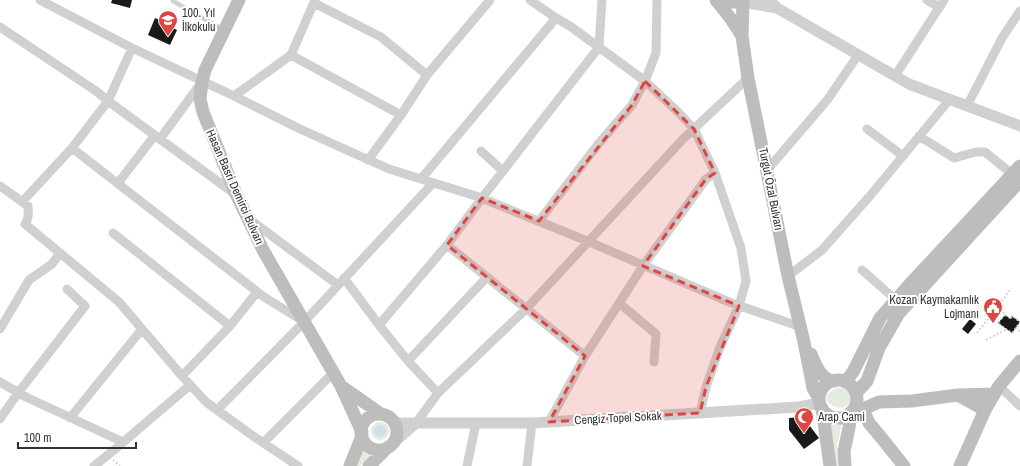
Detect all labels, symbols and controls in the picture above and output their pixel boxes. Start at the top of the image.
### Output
place label: 100. Yıl İlkokulu [182,5,215,35]
school or university icon: 100. Yıl İlkokulu [157,9,179,37]
street label: Hasan Basri Demirci Bulvarı [202,127,268,247]
street label: Turgut Özal Bulvarı [755,146,788,232]
place label: Kozan Kaymakamlık Lojmanı [889,292,979,322]
public building icon: Kozan Kaymakamlık Lojmanı [982,296,1004,324]
mosque icon: Arap Cami [793,406,815,434]
street label: Cengiz Topel Sokak [574,408,662,428]
place label: Arap Cami [817,409,865,425]
scale bar [18,424,136,450]
text: 100 m [24,430,51,446]

